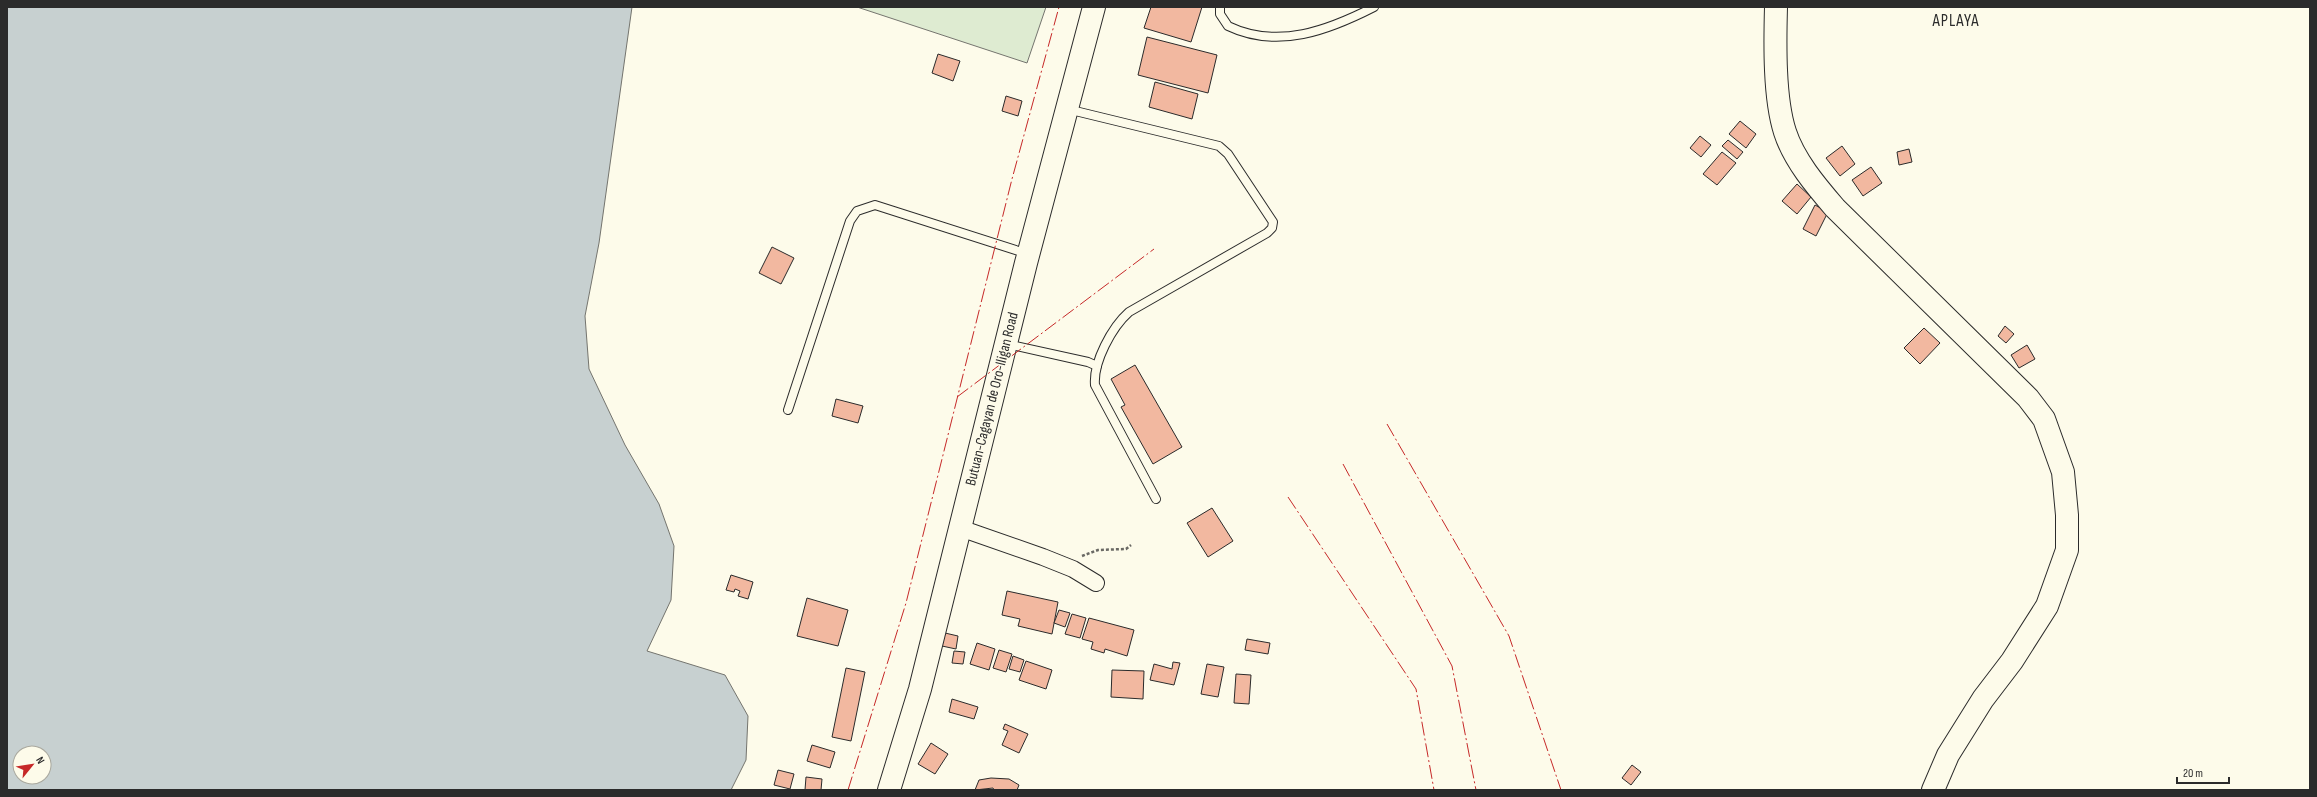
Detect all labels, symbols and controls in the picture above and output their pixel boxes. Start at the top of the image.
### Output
district label: APLAYA [1931,11,1980,31]
street label: Butuan-Cagayan de Oro-Iligan Road [961,310,1023,488]
north arrow [12,745,52,785]
text: N [33,754,47,766]
scale bar [2177,759,2229,785]
text: 20 m [2183,766,2203,781]

